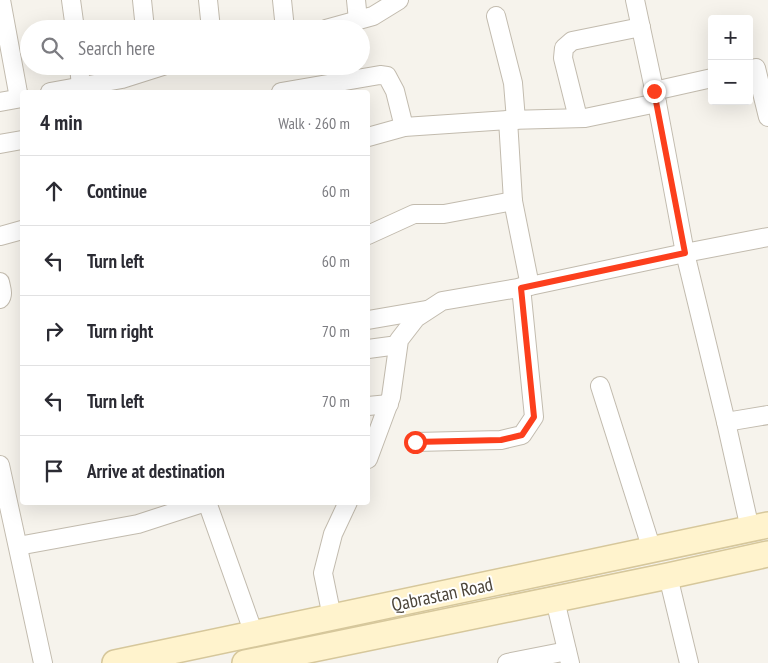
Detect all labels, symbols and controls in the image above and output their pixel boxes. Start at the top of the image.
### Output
map controls [708,15,753,105]
button: + [708,15,753,60]
search box [20,20,370,75]
icon: search [38,34,66,62]
text: Search here [78,36,155,60]
button: − [708,60,753,105]
route end [643,80,666,103]
text: 4 min [40,109,82,136]
text: Walk · 260 m [278,113,350,133]
icon: ahead [40,177,68,205]
text: Continue [87,179,147,203]
text: 60 m [322,181,350,201]
icon: left [40,247,68,275]
text: Turn left [87,249,144,273]
text: 60 m [322,251,350,271]
icon: right [40,317,68,345]
text: Turn right [87,319,153,343]
text: 70 m [322,321,350,341]
icon: left [40,387,68,415]
text: Turn left [87,389,144,413]
text: 70 m [322,391,350,411]
route start [404,431,427,454]
icon: arrive [40,457,68,485]
text: Arrive at destination [87,459,225,483]
street label: Qabrastan Road [389,572,495,616]

